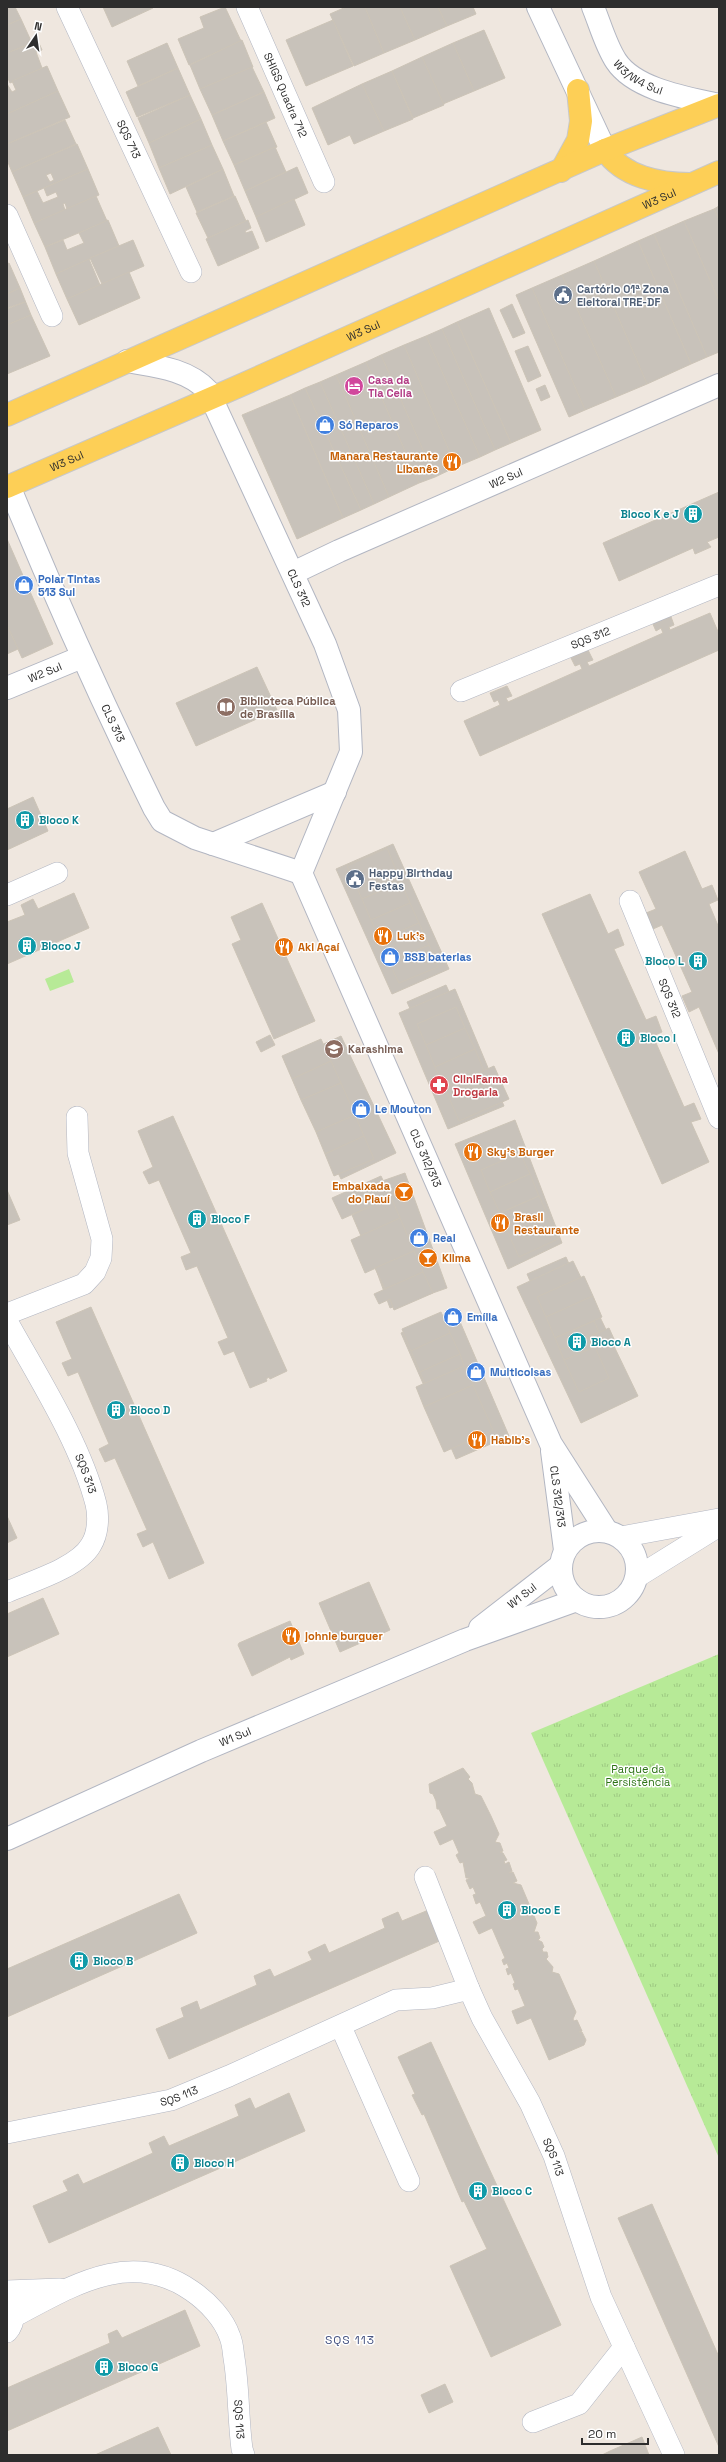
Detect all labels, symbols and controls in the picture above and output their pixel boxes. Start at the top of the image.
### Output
north arrow [16,16,56,56]
text: N [33,19,43,34]
street label: SHIGS Quadra 712 [261,50,311,140]
street label: W3/W4 Sul [611,57,665,98]
street label: SQS 713 [114,118,144,161]
street label: W3 Sul [640,185,678,212]
place label: Cartório 01ª Zona Eleitoral TRE-DF [577,282,669,309]
public building icon: Cartório 01ª Zona Eleitoral TRE-DF [552,284,574,306]
street label: W3 Sul [344,317,382,344]
place label: Casa da Tia Celia [368,373,413,400]
hotel icon: Casa da Tia Celia [343,375,365,397]
shop icon: Só Reparos [314,414,336,436]
place label: Só Reparos [339,418,399,432]
street label: W3 Sul [48,448,86,475]
place label: Manara Restaurante Libanês [330,449,438,476]
restaurant icon: Manara Restaurante Libanês [441,451,463,473]
street label: W2 Sul [487,465,525,492]
building icon: Bloco K e J [682,503,704,525]
place label: Bloco K e J [621,507,679,521]
street label: CLS 312 [284,567,314,609]
place label: Polar Tintas 513 Sul [38,572,101,599]
shop icon: Polar Tintas 513 Sul [13,574,35,596]
street label: SQS 312 [569,623,613,652]
street label: W2 Sul [26,659,64,686]
place label: Biblioteca Pública de Brasília [240,694,336,721]
library icon: Biblioteca Pública de Brasília [215,696,237,718]
street label: CLS 313 [98,702,128,745]
building icon: Bloco K [14,809,36,831]
place label: Bloco K [39,813,79,827]
place label: Happy Birthday Festas [369,866,453,893]
public building icon: Happy Birthday Festas [344,868,366,890]
restaurant icon: Luk's [372,925,394,947]
place label: Luk's [397,929,425,943]
building icon: Bloco J [16,935,38,957]
restaurant icon: Aki Açaí [273,936,295,958]
place label: Bloco J [41,939,81,953]
place label: Aki Açaí [298,940,340,954]
shop icon: BSB baterias [379,946,401,968]
place label: BSB baterias [404,950,472,964]
building icon: Bloco L [687,950,709,972]
place label: Bloco L [645,954,684,968]
street label: SQS 312 [656,976,684,1020]
building icon: Bloco I [615,1027,637,1049]
place label: Bloco I [640,1031,676,1045]
school or university icon: Karashima [323,1038,345,1060]
place label: Karashima [348,1042,404,1056]
place label: CliniFarma Drogaria [453,1072,509,1099]
pharmacy icon: CliniFarma Drogaria [428,1074,450,1096]
shop icon: Le Mouton [350,1098,372,1120]
place label: Le Mouton [375,1102,432,1116]
street label: CLS 312/313 [407,1127,445,1190]
restaurant icon: Sky's Burger [462,1141,484,1163]
place label: Sky's Burger [487,1145,555,1159]
place label: Embaixada do Piauí [332,1179,391,1206]
bar icon: Embaixada do Piauí [393,1181,415,1203]
building icon: Bloco F [186,1208,208,1230]
place label: Brasil Restaurante [514,1210,579,1237]
place label: Bloco F [211,1212,250,1226]
restaurant icon: Brasil Restaurante [489,1212,511,1234]
shop icon: Real [408,1227,430,1249]
place label: Real [433,1231,456,1245]
bar icon: Klima [417,1247,439,1269]
place label: Klima [442,1251,471,1265]
shop icon: Emília [442,1306,464,1328]
place label: Emília [467,1310,498,1324]
building icon: Bloco A [566,1331,588,1353]
place label: Bloco A [591,1335,631,1349]
shop icon: Multicoisas [465,1361,487,1383]
place label: Multicoisas [490,1365,551,1379]
building icon: Bloco D [105,1399,127,1421]
place label: Bloco D [130,1403,170,1417]
restaurant icon: Habib's [466,1429,488,1451]
place label: Habib's [491,1433,530,1447]
street label: SQS 313 [72,1452,100,1496]
street label: CLS 312/313 [547,1465,569,1529]
street label: W1 Sul [504,1580,539,1611]
restaurant icon: johnie burguer [280,1625,302,1647]
place label: johnie burguer [304,1629,383,1643]
street label: W1 Sul [217,1724,253,1750]
park label: Parque da Persistência [606,1762,671,1789]
building icon: Bloco E [496,1899,518,1921]
place label: Bloco E [521,1903,560,1917]
building icon: Bloco B [68,1950,90,1972]
place label: Bloco B [93,1954,133,1968]
street label: SQS 113 [159,2083,200,2109]
street label: SQS 113 [540,2136,567,2178]
building icon: Bloco H [169,2152,191,2174]
place label: Bloco H [194,2156,234,2170]
building icon: Bloco C [467,2180,489,2202]
place label: Bloco C [492,2184,532,2198]
district label: SQS 113 [325,2332,375,2348]
building icon: Bloco G [93,2356,115,2378]
place label: Bloco G [118,2360,158,2374]
street label: SQS 113 [231,2399,248,2440]
scale bar [582,2420,648,2446]
text: 20 m [588,2426,616,2442]

